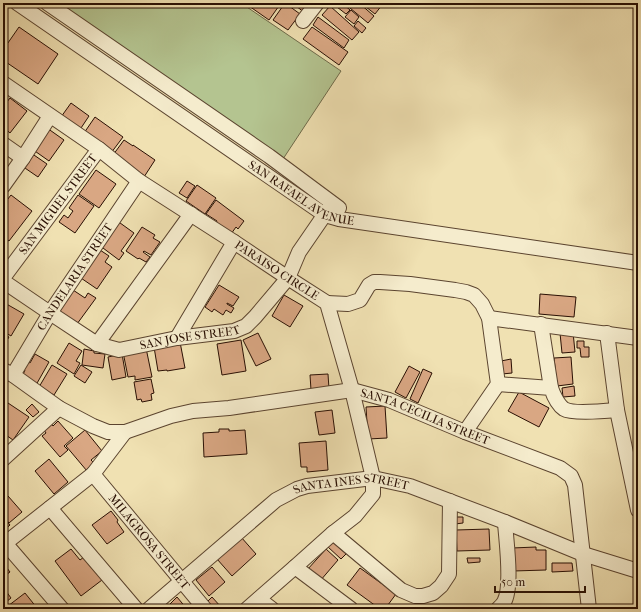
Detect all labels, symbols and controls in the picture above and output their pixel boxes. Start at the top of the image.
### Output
street label: SAN MIGUEL STREET [16,150,100,257]
street label: SAN RAFAEL AVENUE [246,157,355,228]
street label: CANDELARIA STREET [34,220,116,333]
street label: PARAISO CIRCLE [232,238,322,303]
street label: SAN JOSE STREET [138,322,243,353]
street label: SANTA CECILIA STREET [359,386,492,448]
street label: SANTA INES STREET [291,471,411,497]
street label: MILAGROSA STREET [106,491,193,593]
scale bar [495,568,585,594]
text: 50 m [501,575,525,589]

